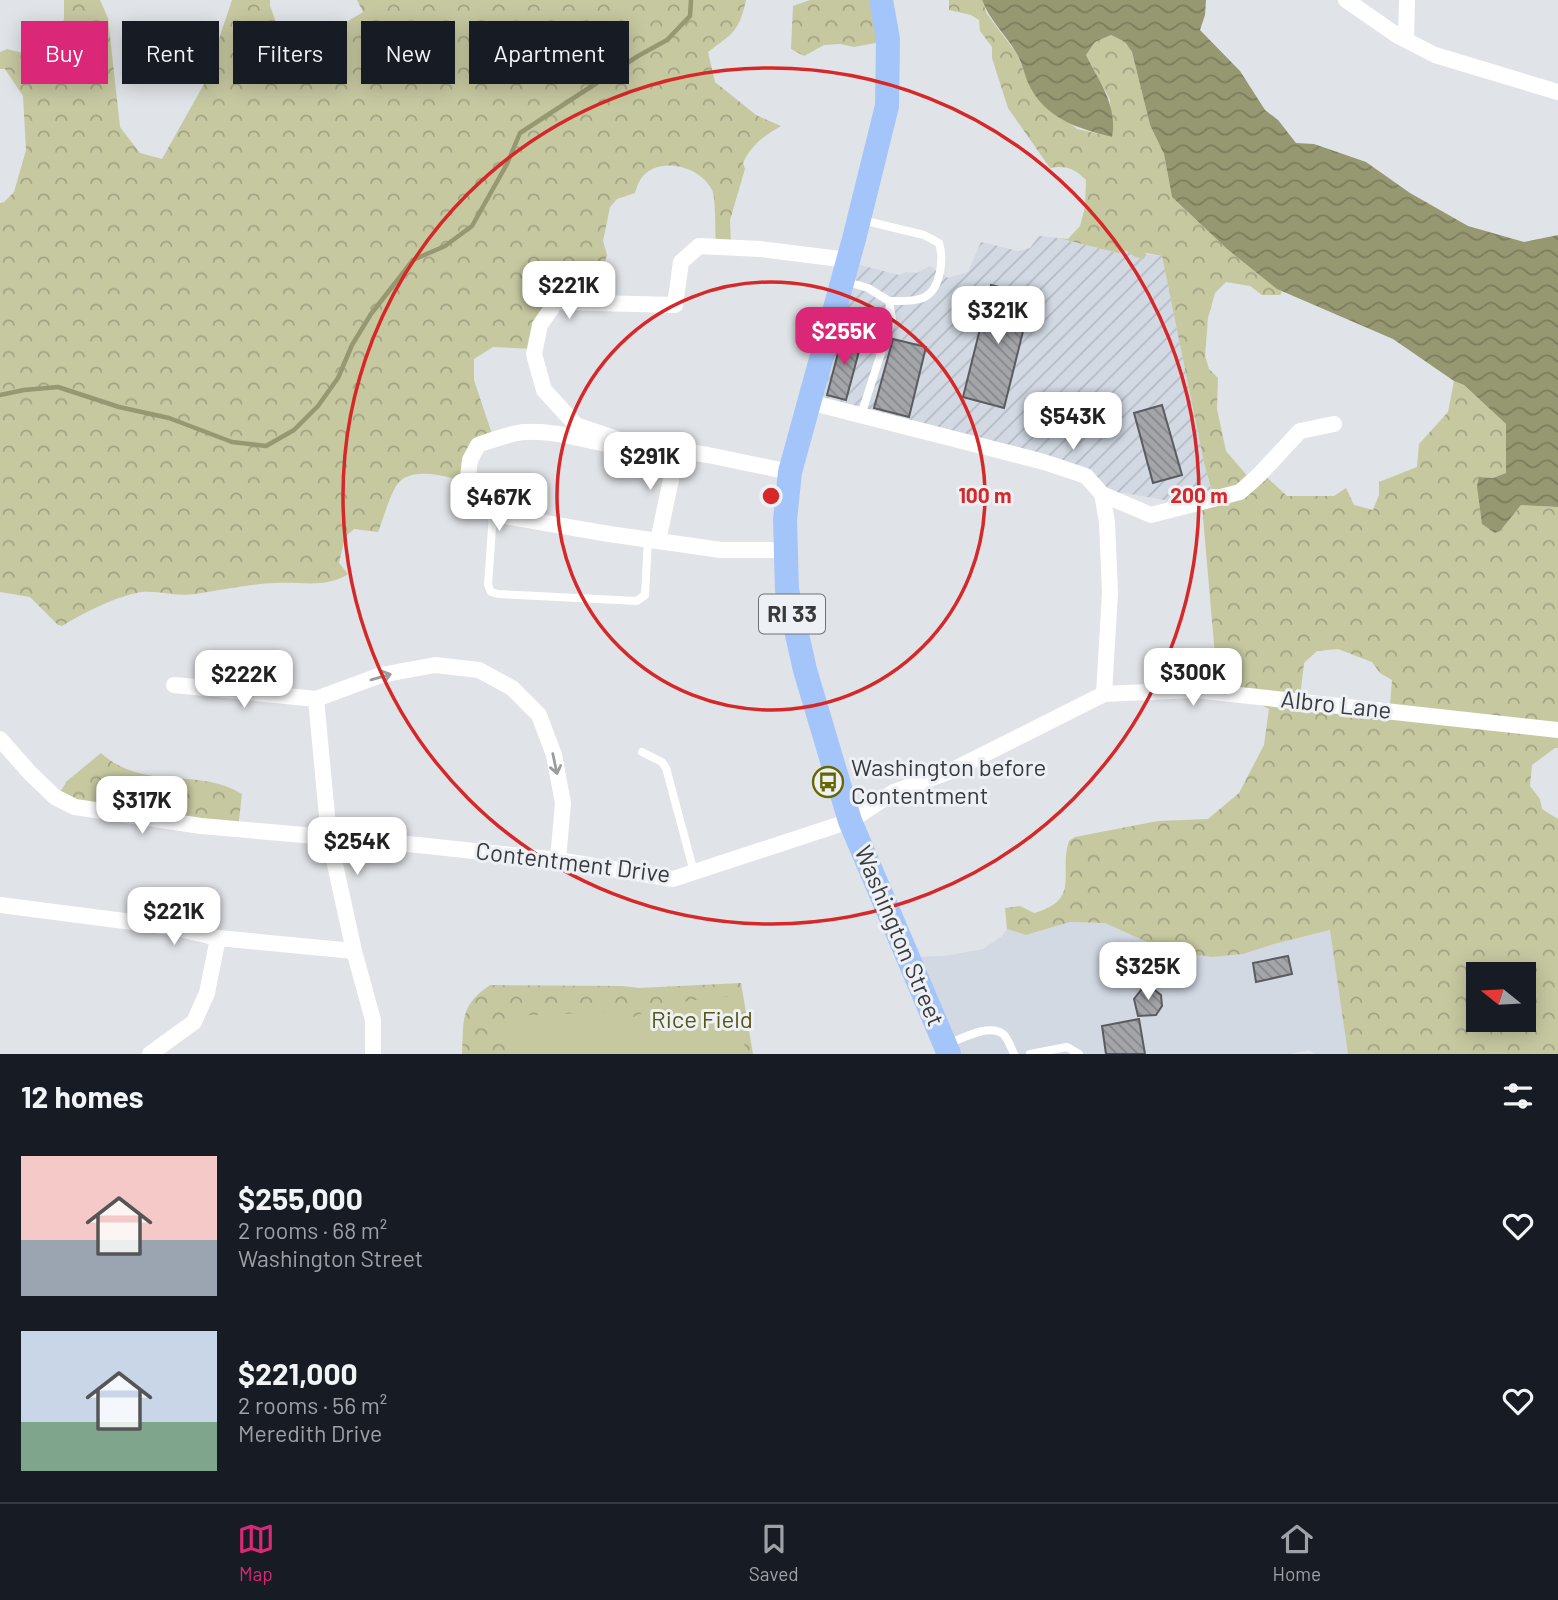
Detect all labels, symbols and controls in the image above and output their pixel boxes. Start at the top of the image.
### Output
chip: Buy [21,21,108,84]
chip: Rent [122,21,219,84]
chip: Filters [233,21,347,84]
chip: New [361,21,455,84]
chip: Apartment [469,21,629,84]
pin: $221K [520,262,618,321]
text: $221K [538,270,600,298]
pin: $321K [949,286,1047,346]
text: $321K [968,295,1028,323]
pin: $255K [795,308,893,367]
text: $255K [811,316,877,344]
pin: $543K [1024,392,1122,452]
text: $543K [1040,401,1106,429]
pin: $291K [601,433,699,492]
text: $291K [620,441,680,469]
pin: $467K [450,474,548,533]
text: $467K [466,482,532,510]
text: 100 m [958,482,1012,507]
text: 200 m [1170,482,1228,507]
centre of rings [759,484,783,508]
road number: RI 33 [759,594,825,634]
pin: $300K [1144,648,1242,708]
pin: $222K [195,650,293,710]
text: $300K [1160,657,1226,685]
text: $222K [211,659,277,687]
one-way arrow [370,669,392,682]
street label: Albro Lane [1279,683,1393,724]
one-way arrow [549,752,563,775]
place label: Washington before Contentment [851,752,1046,809]
bus stop icon: Washington before Contentment [811,765,845,799]
pin: $317K [93,776,191,836]
text: $317K [112,785,172,813]
pin: $254K [308,818,406,877]
text: $254K [324,826,390,854]
street label: Contentment Drive [474,835,672,888]
street label: Washington Street [849,841,951,1030]
pin: $221K [125,888,223,947]
text: $221K [143,896,205,924]
pin: $325K [1099,942,1197,1002]
text: $325K [1115,951,1181,979]
north arrow [1466,962,1536,1032]
map controls [1466,962,1536,1032]
park label: Rice Field [651,1004,753,1033]
icon: filters [1499,1077,1537,1115]
text: 12 homes [21,1078,144,1114]
text: $255,000 [238,1180,363,1216]
icon: home [77,1184,161,1268]
icon: heart [1499,1207,1537,1245]
text: 2 rooms · 68 m² [238,1216,387,1244]
text: Washington Street [238,1244,423,1272]
text: $221,000 [238,1355,358,1391]
icon: home [77,1359,161,1443]
icon: heart [1499,1382,1537,1420]
text: 2 rooms · 56 m² [238,1391,387,1419]
text: Meredith Drive [238,1419,382,1447]
tab: Map [237,1520,275,1585]
tab: Saved [749,1520,799,1585]
tab: Home [1273,1520,1321,1585]

